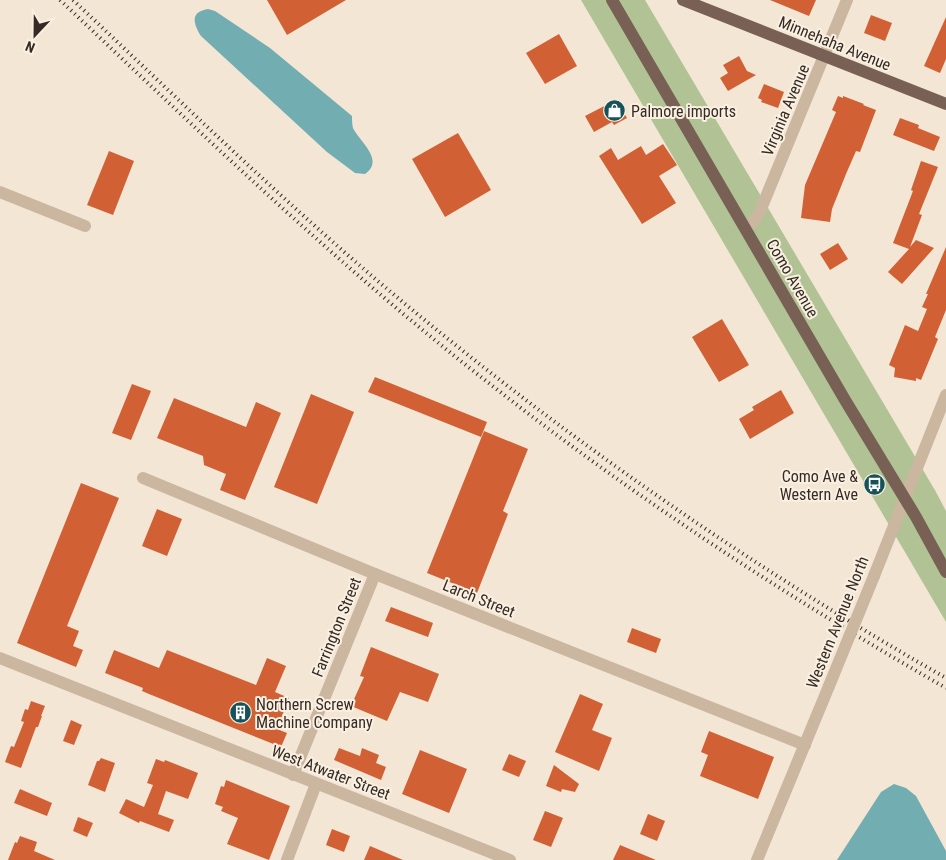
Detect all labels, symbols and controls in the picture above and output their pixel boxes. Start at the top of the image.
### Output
north arrow [10,10,60,60]
street label: Minnehaha Avenue [776,12,894,75]
text: N [23,38,37,56]
street label: Virginia Avenue [758,61,813,159]
shop icon: Palmore imports [603,99,627,123]
place label: Palmore imports [631,102,736,121]
street label: Como Avenue [763,236,823,321]
place label: Como Ave & Western Ave [780,467,858,504]
bus stop icon: Como Ave & Western Ave [862,473,886,497]
street label: Western Avenue North [802,553,873,691]
street label: Farrington Street [308,574,365,680]
street label: Larch Street [440,575,518,622]
place label: Northern Screw Machine Company [256,695,373,732]
building icon: Northern Screw Machine Company [228,701,252,725]
street label: West Atwater Street [269,741,393,804]

